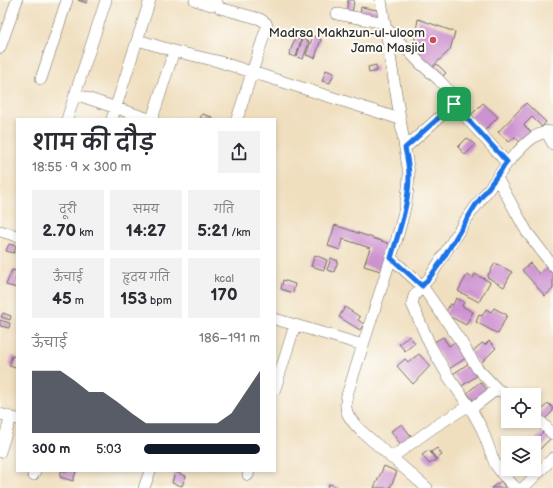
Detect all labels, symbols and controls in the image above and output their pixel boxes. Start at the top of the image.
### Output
place label: Madrsa Makhzun-ul-uloom Jama Masjid [269,25,425,56]
marker: Madrsa Makhzun-ul-uloom Jama Masjid [428,35,438,45]
pin [437,87,471,121]
icon: arrive [443,93,465,115]
text: शाम की दौड़ [32,130,155,157]
button: share [218,131,260,173]
text: 18:55 · 9 × 300 m [32,159,131,175]
text: दूरी [59,203,77,216]
text: समय [133,203,159,216]
text: गति [214,203,234,216]
text: 2.70 [42,221,76,241]
text: 14:27 [126,221,166,241]
text: 5:21 [197,221,228,241]
text: km [76,226,94,239]
text: /km [228,226,251,239]
text: ऊँचाई [53,271,83,284]
text: हृदय गति [123,271,169,284]
text: kcal [214,272,234,285]
text: 170 [210,285,238,305]
text: 45 [52,289,72,309]
text: 153 [120,289,147,309]
text: m [72,294,84,307]
text: bpm [147,294,172,307]
text: 186–191 m [199,330,260,346]
text: ऊँचाई [32,335,67,351]
map controls [501,388,541,476]
button: locate [501,388,541,428]
button: layers [501,436,541,476]
text: 300 m [32,441,70,457]
text: 5:03 [96,441,122,457]

